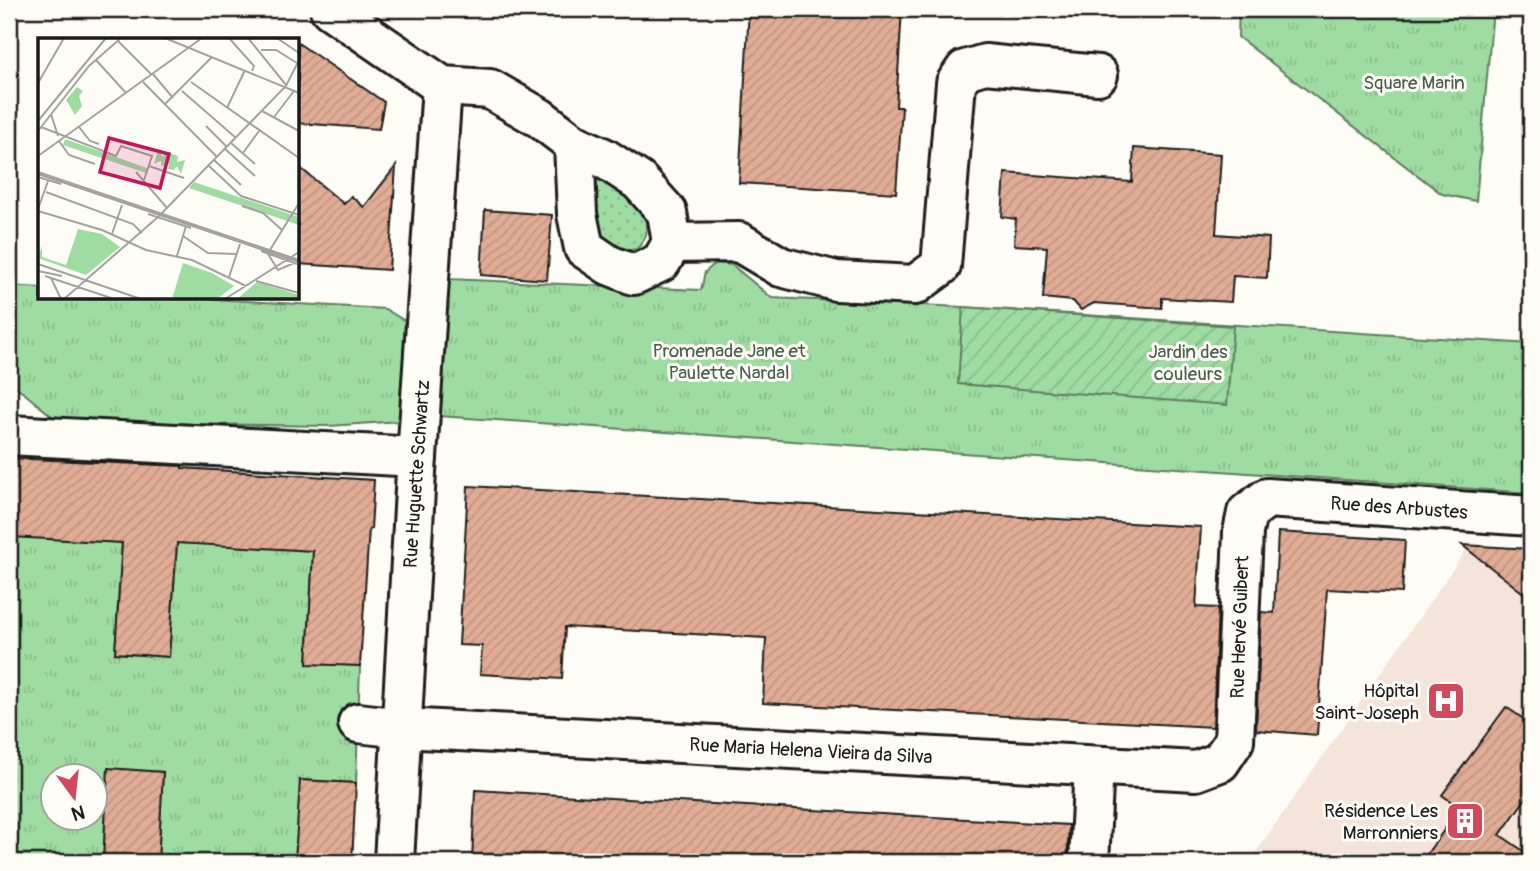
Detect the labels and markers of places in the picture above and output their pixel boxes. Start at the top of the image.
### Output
place label: Hôpital Saint-Joseph [1315,679,1419,725]
hospital icon: Hôpital Saint-Joseph [1425,680,1467,722]
place label: Résidence Les Marronniers [1324,799,1439,845]
building icon: Résidence Les Marronniers [1444,800,1486,842]

